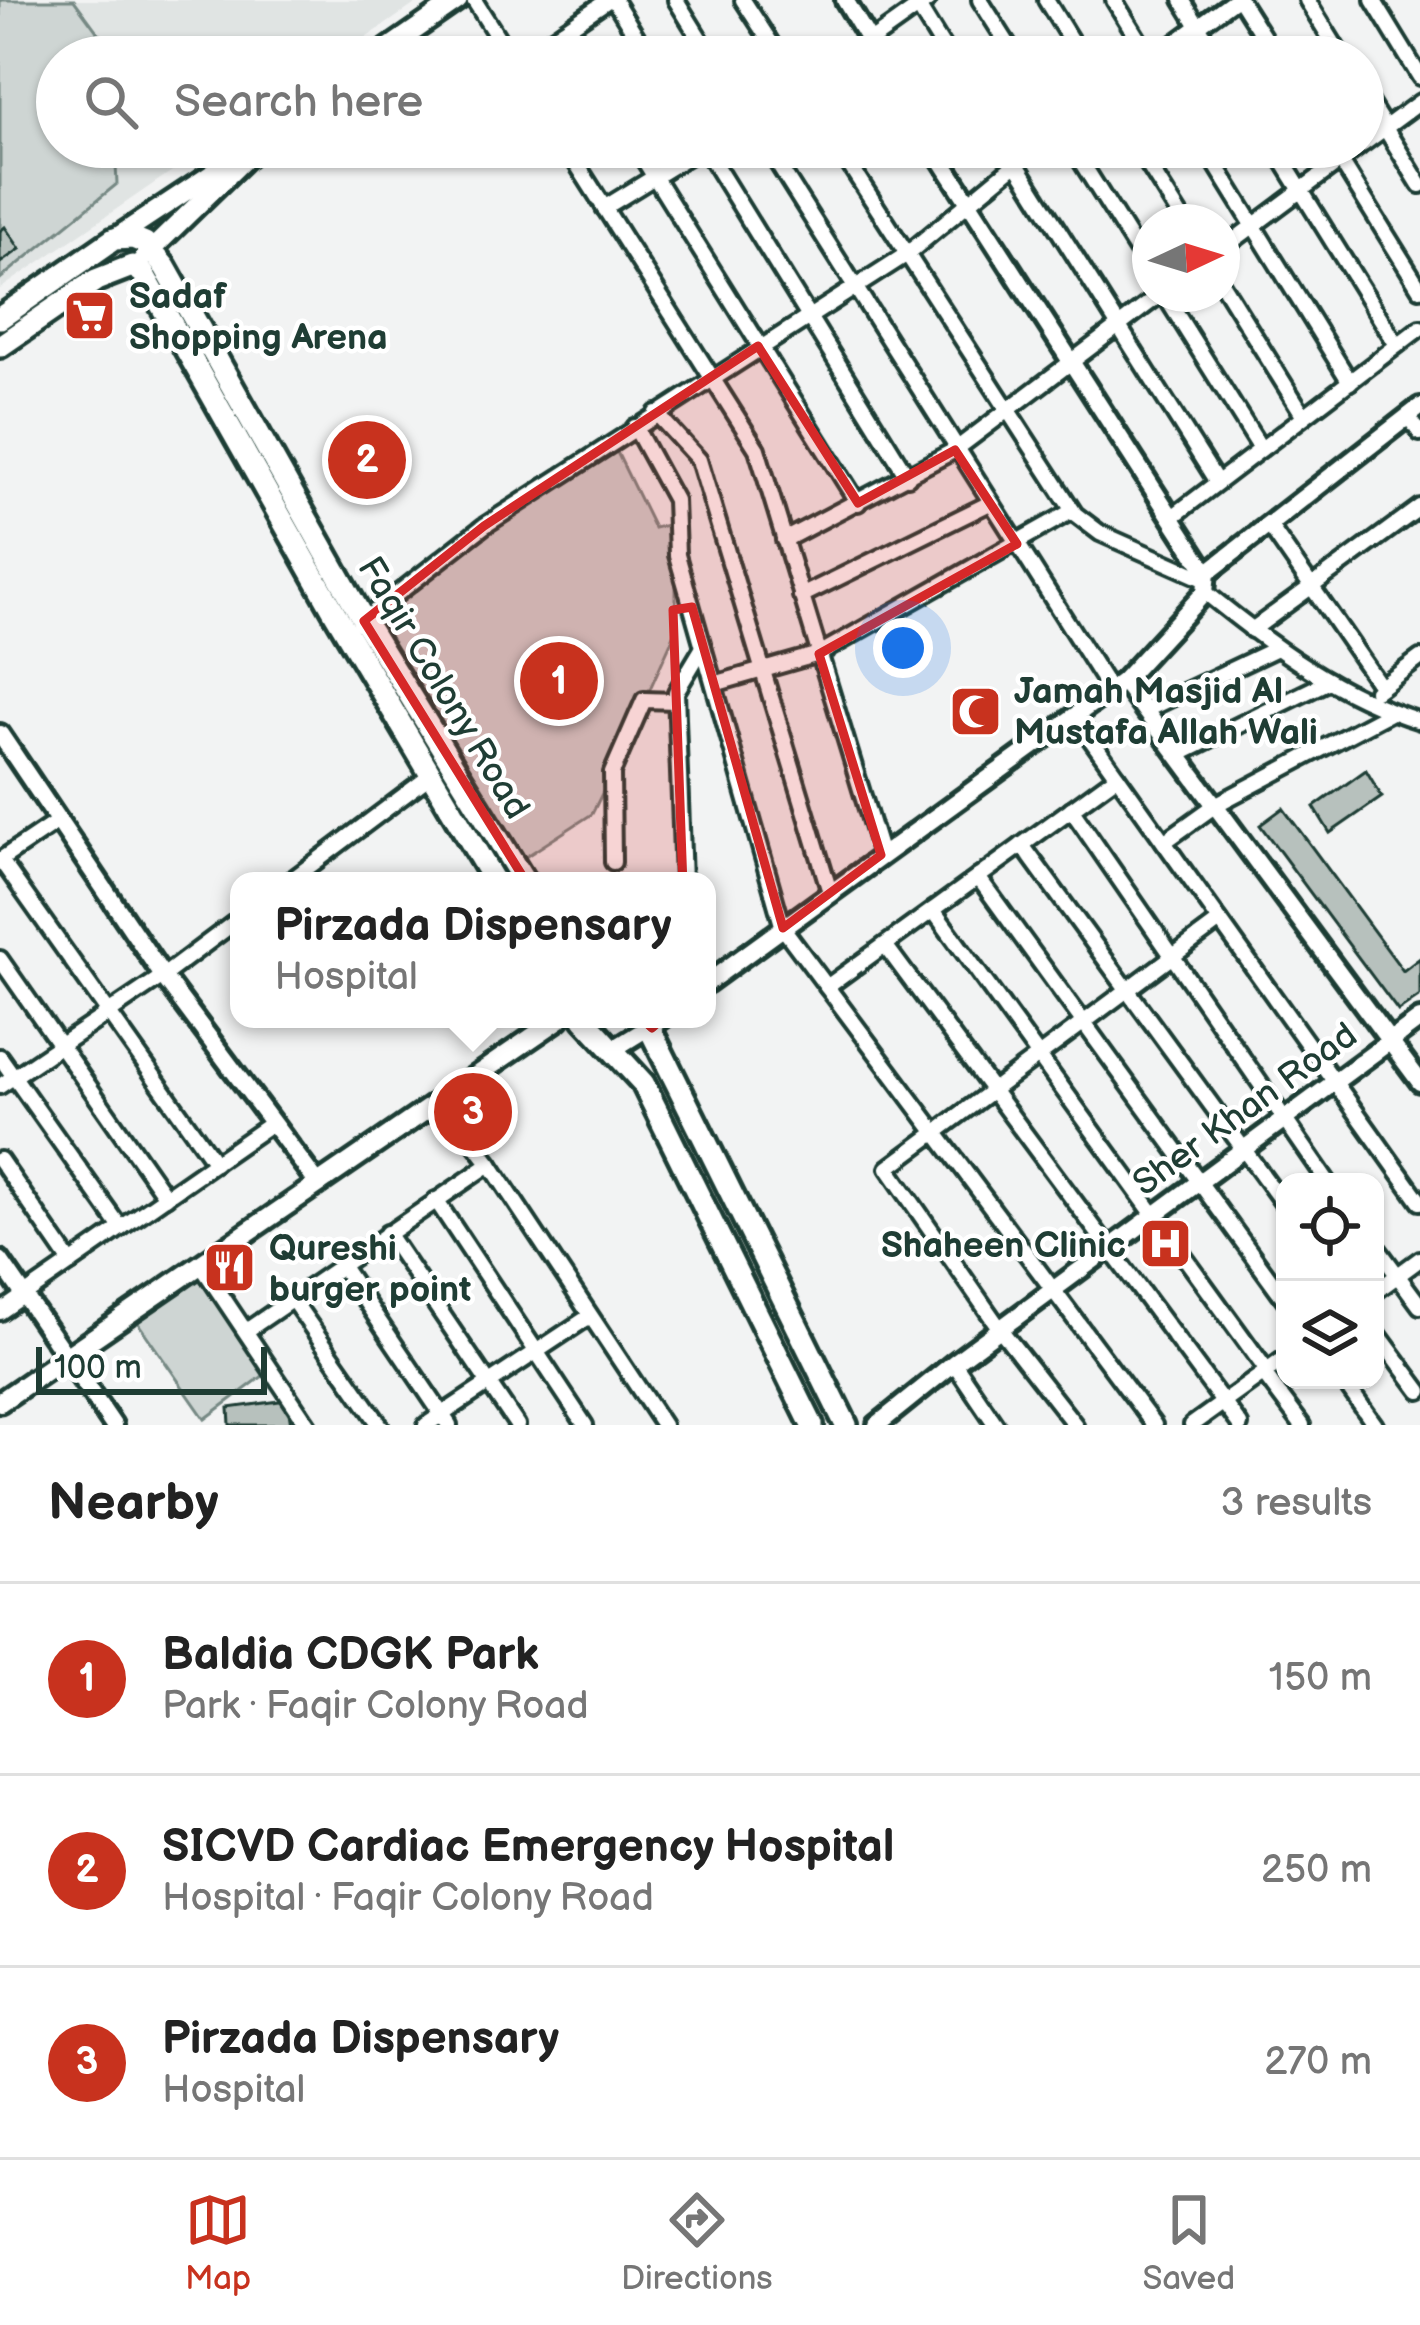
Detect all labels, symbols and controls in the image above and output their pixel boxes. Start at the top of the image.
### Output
search box [36,36,1384,168]
icon: search [78,69,144,135]
text: Search here [174,75,423,130]
north arrow [1132,204,1240,312]
place label: Sadaf Shopping Arena [129,276,388,360]
supermarket icon: Sadaf Shopping Arena [62,288,118,344]
pin: 2 [328,415,406,505]
street label: Faqir Colony Road [348,549,538,827]
your location [873,618,933,678]
pin: 1 [520,636,598,726]
place label: Jamah Masjid Al Mustafa Allah Wali [1014,671,1318,755]
mosque icon: Jamah Masjid Al Mustafa Allah Wali [947,683,1003,739]
popup [230,872,716,1028]
text: Pirzada Dispensary [274,899,672,954]
text: Hospital [274,954,418,1001]
street label: Sher Khan Road [1125,1014,1366,1206]
pin: 3 [434,1067,512,1157]
map controls [1276,1173,1384,1389]
button: locate [1276,1173,1384,1281]
hospital icon: Shaheen Clinic [1137,1216,1193,1272]
place label: Shaheen Clinic [881,1225,1126,1268]
place label: Qureshi burger point [269,1228,471,1312]
restaurant icon: Qureshi burger point [202,1240,258,1296]
button: layers [1276,1281,1384,1389]
scale bar [36,1341,267,1394]
text: 100 m [54,1348,142,1388]
text: Nearby [48,1473,219,1534]
text: 3 results [1220,1480,1372,1527]
text: Baldia CDGK Park [162,1628,539,1683]
text: 1 [79,1655,95,1702]
text: 150 m [1269,1655,1372,1702]
text: Park · Faqir Colony Road [162,1683,589,1730]
text: SICVD Cardiac Emergency Hospital [162,1820,894,1875]
text: 2 [75,1847,99,1894]
text: 250 m [1261,1847,1372,1894]
text: Hospital · Faqir Colony Road [162,1875,654,1922]
text: Pirzada Dispensary [162,2012,559,2067]
text: 3 [76,2039,98,2086]
text: 270 m [1264,2039,1372,2086]
text: Hospital [162,2067,305,2114]
tab: Map [185,2187,251,2299]
tab: Directions [621,2187,773,2299]
tab: Saved [1142,2187,1235,2299]

